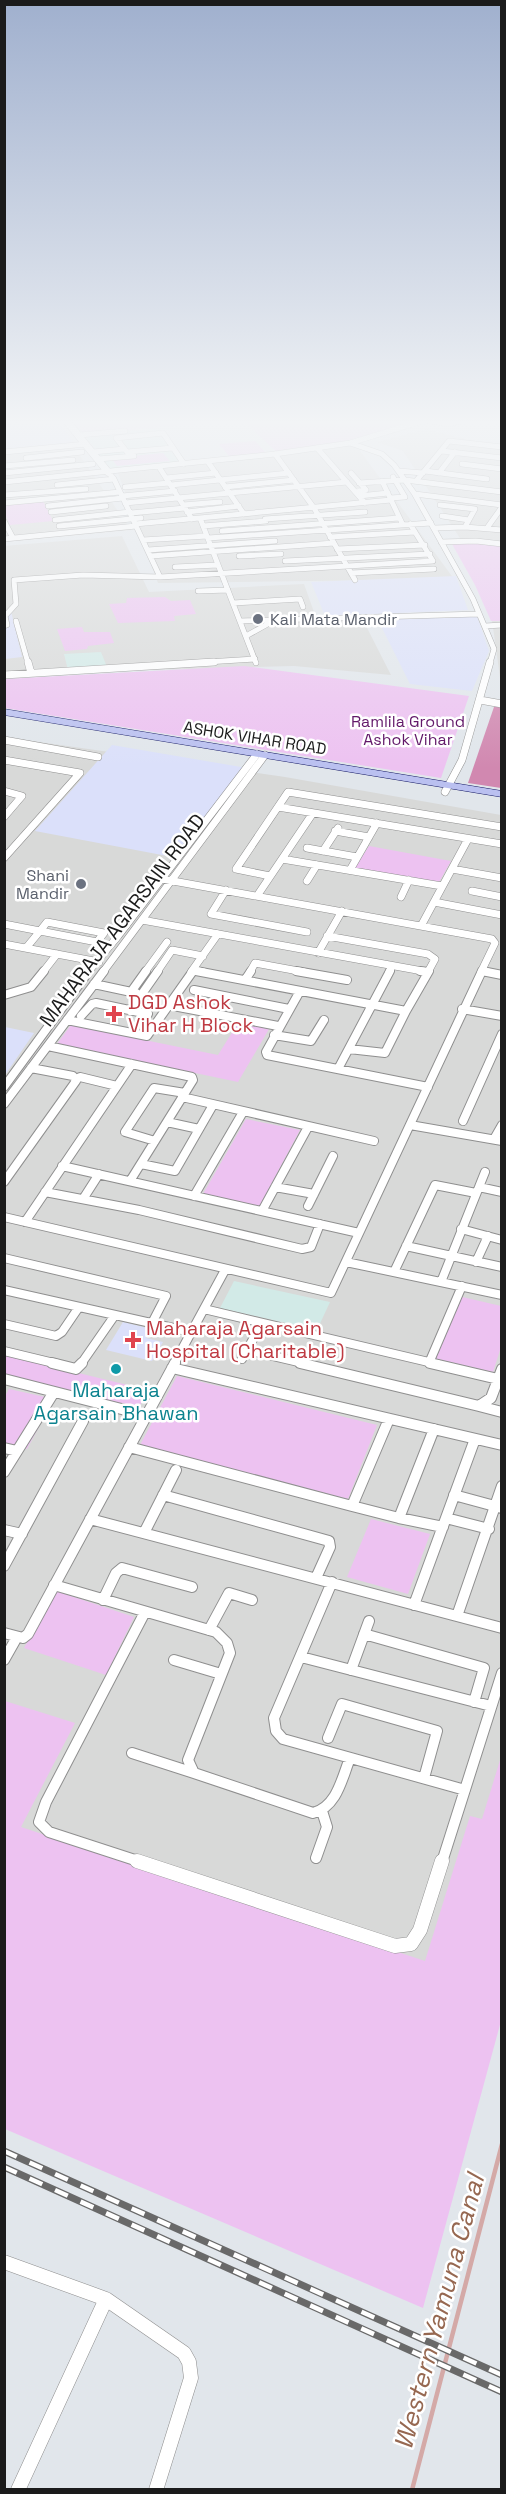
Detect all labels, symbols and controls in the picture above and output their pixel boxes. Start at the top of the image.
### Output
place label: Kali Mata Mandir [270,609,397,630]
marker: Kali Mata Mandir [251,612,265,626]
park label: Ramlila Ground Ashok Vihar [351,711,465,750]
street label: ASHOK VIHAR ROAD [182,716,328,760]
street label: MAHARAJA AGARSAIN ROAD [33,808,211,1032]
place label: Shani Mandir [16,865,69,904]
marker: Shani Mandir [74,877,88,891]
place label: DGD Ashok Vihar H Block [128,989,253,1038]
marker: DGD Ashok Vihar H Block [105,1005,123,1023]
place label: Maharaja Agarsain Hospital (Charitable) [146,1315,344,1364]
marker: Maharaja Agarsain Hospital (Charitable) [124,1331,142,1349]
marker: Maharaja Agarsain Bhawan [109,1362,123,1376]
place label: Maharaja Agarsain Bhawan [34,1377,198,1426]
water label: Western Yamuna Canal [386,2168,493,2453]

